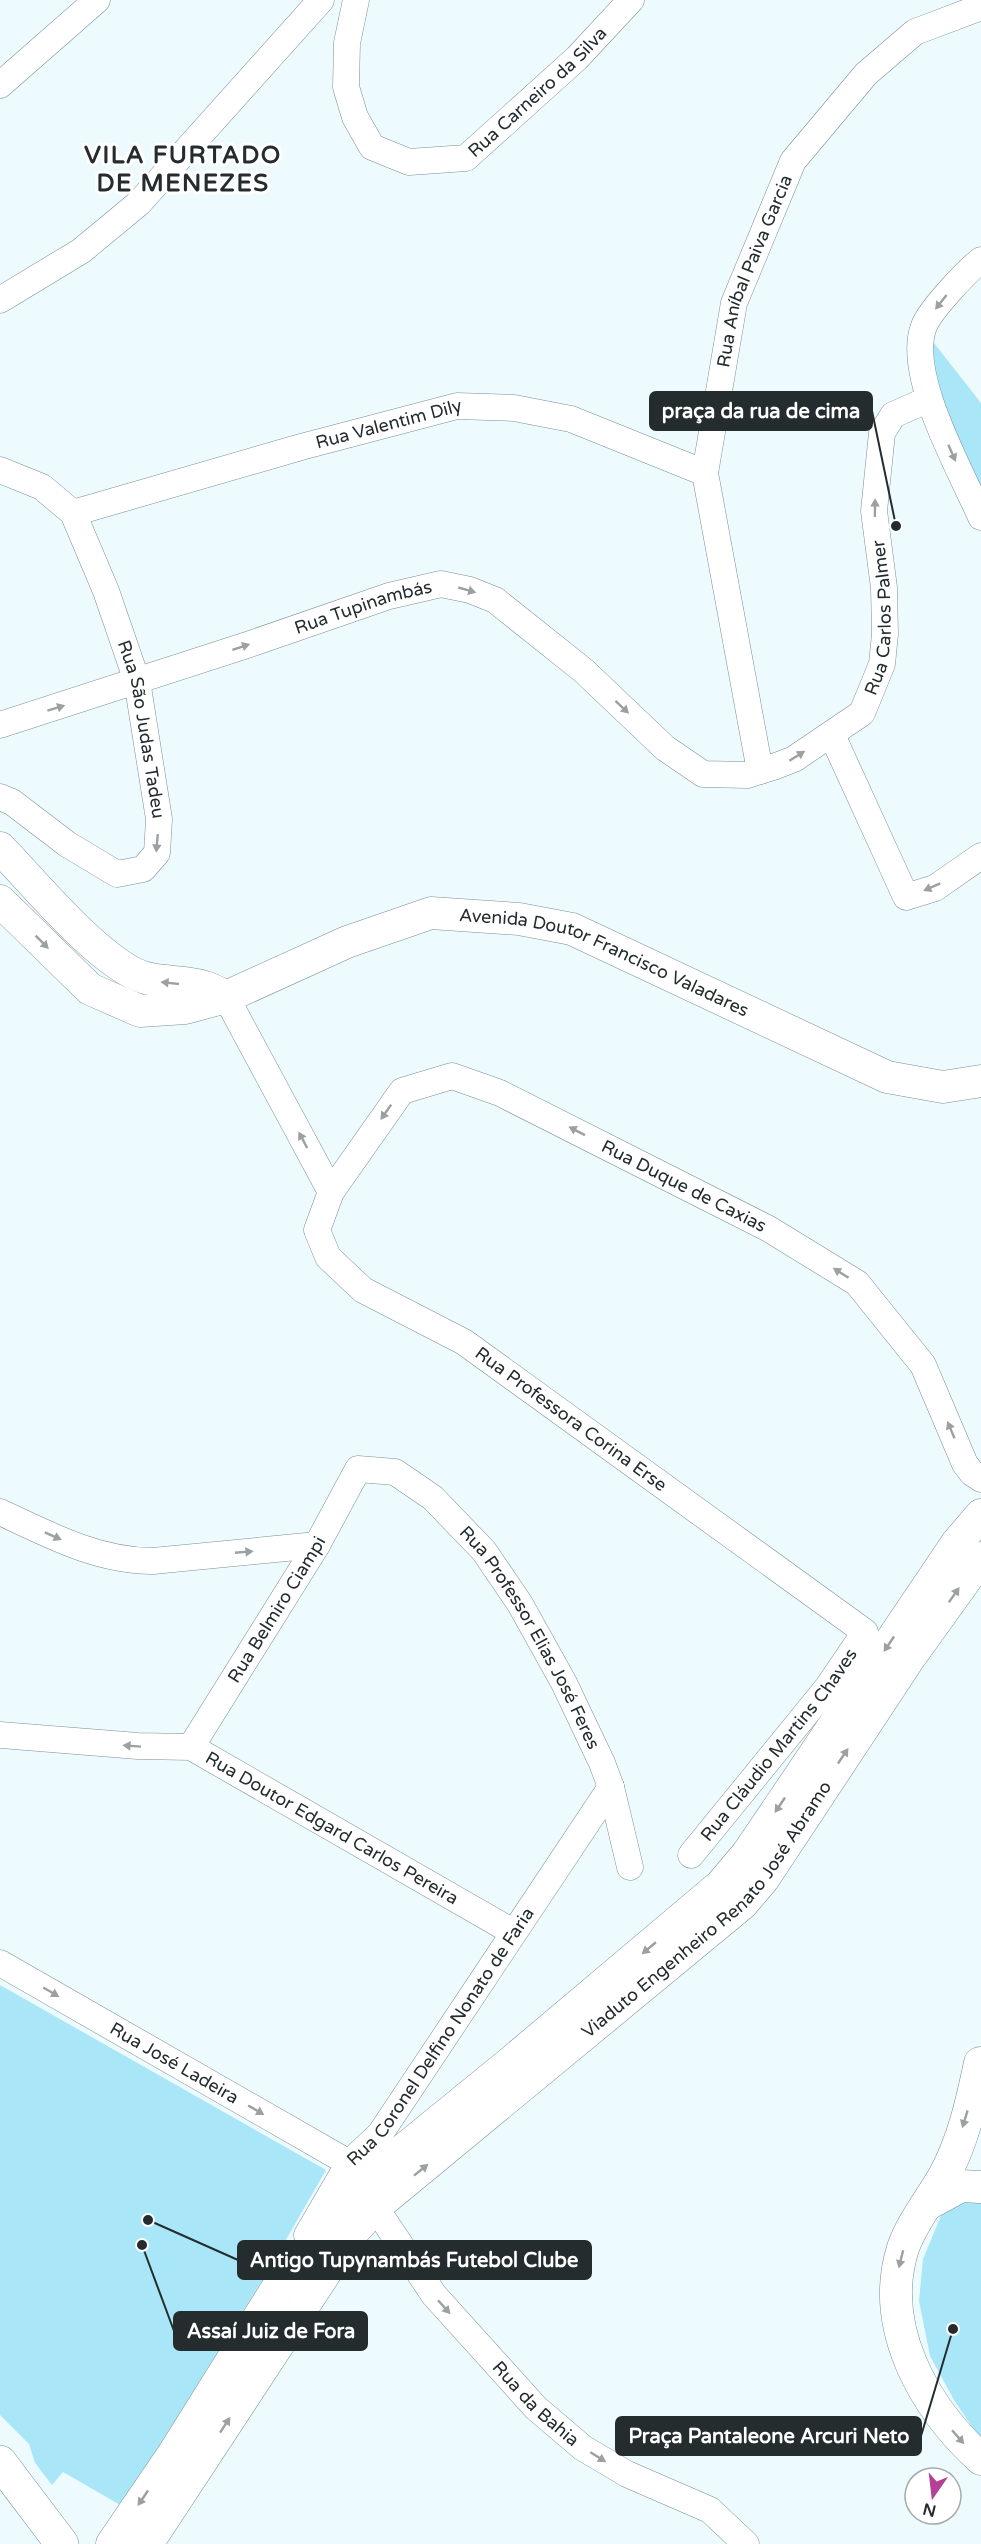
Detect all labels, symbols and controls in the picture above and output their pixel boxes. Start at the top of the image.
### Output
street label: Rua Carneiro da Silva [463,22,611,162]
district label: VILA FURTADO DE MENEZES [84,141,282,198]
street label: Rua Aníbal Paiva Garcia [712,171,797,369]
one-way arrow [936,295,948,310]
callout: praça da rua de cima [650,392,872,430]
street label: Rua Valentim Dily [313,394,464,454]
text: praça da rua de cima [662,400,860,424]
one-way arrow [948,444,957,461]
one-way arrow [870,498,880,517]
street label: Rua Carlos Palmer [860,539,896,698]
street label: Rua Tupinambás [291,575,434,639]
one-way arrow [459,586,477,595]
street label: Rua São Judas Tadeu [113,637,170,820]
one-way arrow [232,642,250,651]
one-way arrow [614,699,628,713]
one-way arrow [47,702,65,712]
one-way arrow [789,750,805,761]
one-way arrow [152,833,162,852]
one-way arrow [923,882,941,892]
street label: Avenida Doutor Francisco Valadares [458,904,752,1021]
one-way arrow [35,934,49,948]
one-way arrow [160,978,179,988]
one-way arrow [380,1104,392,1120]
one-way arrow [568,1127,586,1137]
one-way arrow [298,1132,308,1149]
street label: Rua Duque de Caxias [598,1135,770,1237]
one-way arrow [833,1268,849,1279]
street label: Rua Professora Corina Erse [471,1342,671,1496]
one-way arrow [946,1421,956,1439]
street label: Rua Professor Elias José Feres [455,1521,605,1753]
one-way arrow [45,1531,63,1541]
street label: Rua Belmiro Ciampi [223,1533,331,1687]
one-way arrow [234,1547,253,1557]
one-way arrow [948,1587,960,1603]
one-way arrow [883,1635,895,1651]
street label: Rua Cláudio Martins Chaves [696,1644,862,1846]
one-way arrow [123,1741,142,1751]
street label: Rua Doutor Edgard Carlos Pereira [201,1747,462,1909]
one-way arrow [838,1747,849,1764]
street label: Viaduto Engenheiro Renato José Abramo [577,1777,836,2043]
one-way arrow [774,1797,786,1813]
street label: Rua Coronel Delfino Nonato de Faria [342,1903,539,2170]
one-way arrow [642,1941,657,1954]
one-way arrow [43,1987,60,1997]
street label: Rua José Ladeira [106,2017,243,2109]
one-way arrow [248,2105,265,2115]
one-way arrow [960,2110,969,2128]
one-way arrow [413,2164,428,2176]
callout: Antigo Tupynambás Futebol Clube [238,2241,591,2279]
text: Antigo Tupynambás Futebol Clube [250,2249,578,2273]
one-way arrow [895,2249,905,2268]
one-way arrow [437,2299,451,2314]
callout: Assaí Juiz de Fora [174,2312,367,2350]
text: Assaí Juiz de Fora [187,2320,355,2344]
street label: Rua da Bahia [488,2356,584,2451]
one-way arrow [220,2416,231,2433]
callout: Praça Pantaleone Arcuri Neto [616,2417,921,2455]
text: Praça Pantaleone Arcuri Neto [628,2425,910,2449]
one-way arrow [951,2429,964,2444]
one-way arrow [590,2451,606,2462]
north arrow [903,2466,963,2526]
one-way arrow [137,2490,149,2506]
text: N [921,2498,938,2521]

